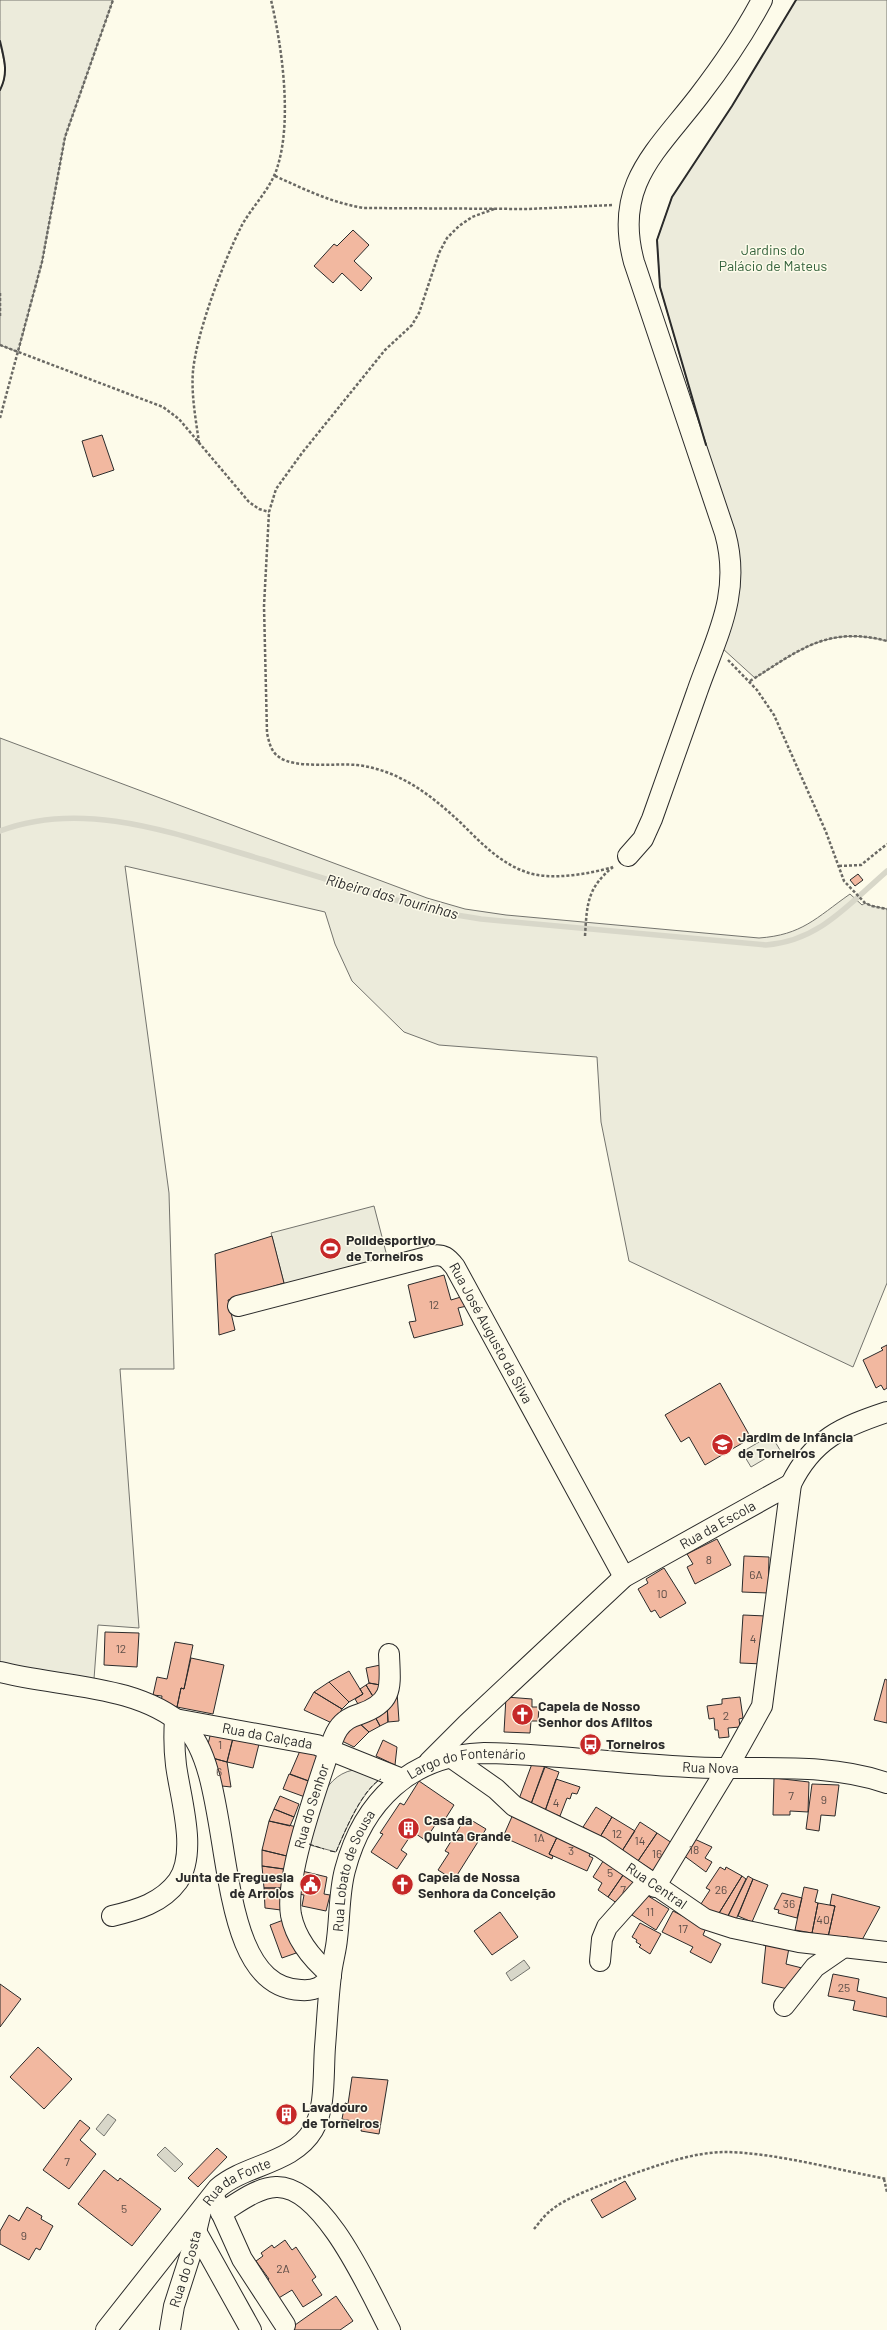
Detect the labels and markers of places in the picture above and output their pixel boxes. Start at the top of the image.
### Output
place label: Polidesportivo de Torneiros [346,1231,436,1264]
sports icon: Polidesportivo de Torneiros [317,1235,343,1261]
place label: Jardim de Infância de Torneiros [738,1428,853,1461]
school or university icon: Jardim de Infância de Torneiros [710,1432,736,1458]
place label: Capela de Nosso Senhor dos Aflitos [538,1697,653,1730]
church icon: Capela de Nosso Senhor dos Aflitos [509,1701,535,1727]
bus stop icon: Torneiros [578,1731,604,1757]
place label: Torneiros [606,1735,665,1752]
place label: Casa da Quinta Grande [424,1811,511,1844]
building icon: Casa da Quinta Grande [396,1815,422,1841]
place label: Junta de Freguesia de Arroios [175,1868,294,1901]
place label: Capela de Nossa Senhora da Conceição [418,1868,556,1901]
public building icon: Junta de Freguesia de Arroios [297,1872,323,1898]
church icon: Capela de Nossa Senhora da Conceição [390,1872,416,1898]
place label: Lavadouro de Torneiros [302,2098,379,2131]
building icon: Lavadouro de Torneiros [274,2102,300,2128]

